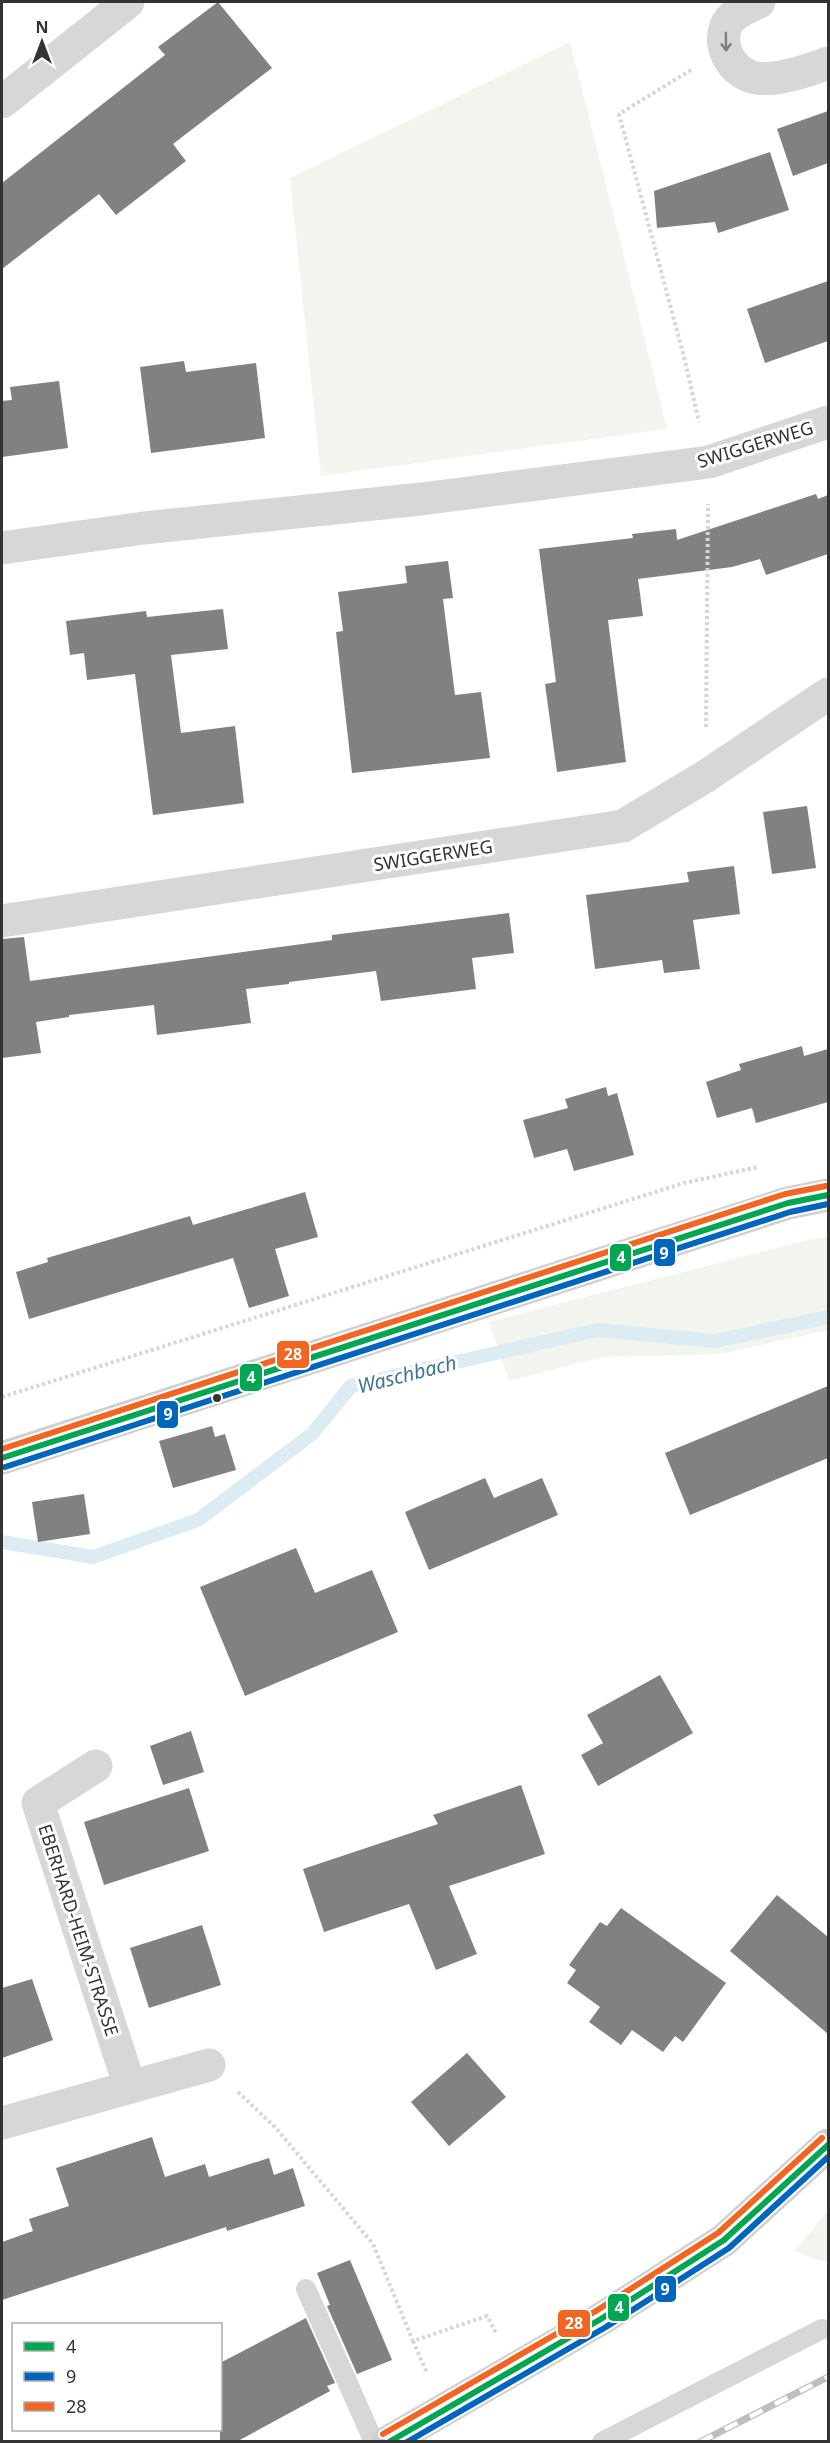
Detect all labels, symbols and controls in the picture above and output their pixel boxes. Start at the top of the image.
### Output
north arrow [12,12,72,72]
text: N [35,16,49,38]
one-way arrow [720,32,732,51]
street label: SWIGGERWEG [694,415,816,473]
street label: SWIGGERWEG [372,834,494,876]
line badge: 9 [653,1238,676,1267]
text: 9 [659,1242,669,1264]
line badge: 4 [609,1243,632,1272]
text: 4 [616,1246,626,1268]
line badge: 28 [276,1340,310,1369]
text: 28 [284,1343,302,1365]
water label: Waschbach [355,1349,459,1399]
line badge: 4 [239,1363,263,1392]
text: 4 [246,1366,256,1388]
unlabelled marker [211,1392,223,1404]
line badge: 9 [156,1400,179,1429]
text: 9 [163,1403,173,1425]
street label: EBERHARD-HEIM-STRASSE [33,1821,125,2039]
line badge: 9 [654,2275,677,2303]
text: 9 [660,2278,670,2300]
line badge: 4 [607,2293,630,2322]
text: 4 [614,2296,624,2318]
line badge: 28 [557,2309,591,2338]
text: 28 [565,2312,583,2334]
legend [12,2323,222,2431]
text: 4 [66,2334,76,2358]
text: 9 [66,2364,76,2388]
text: 28 [66,2394,87,2418]

